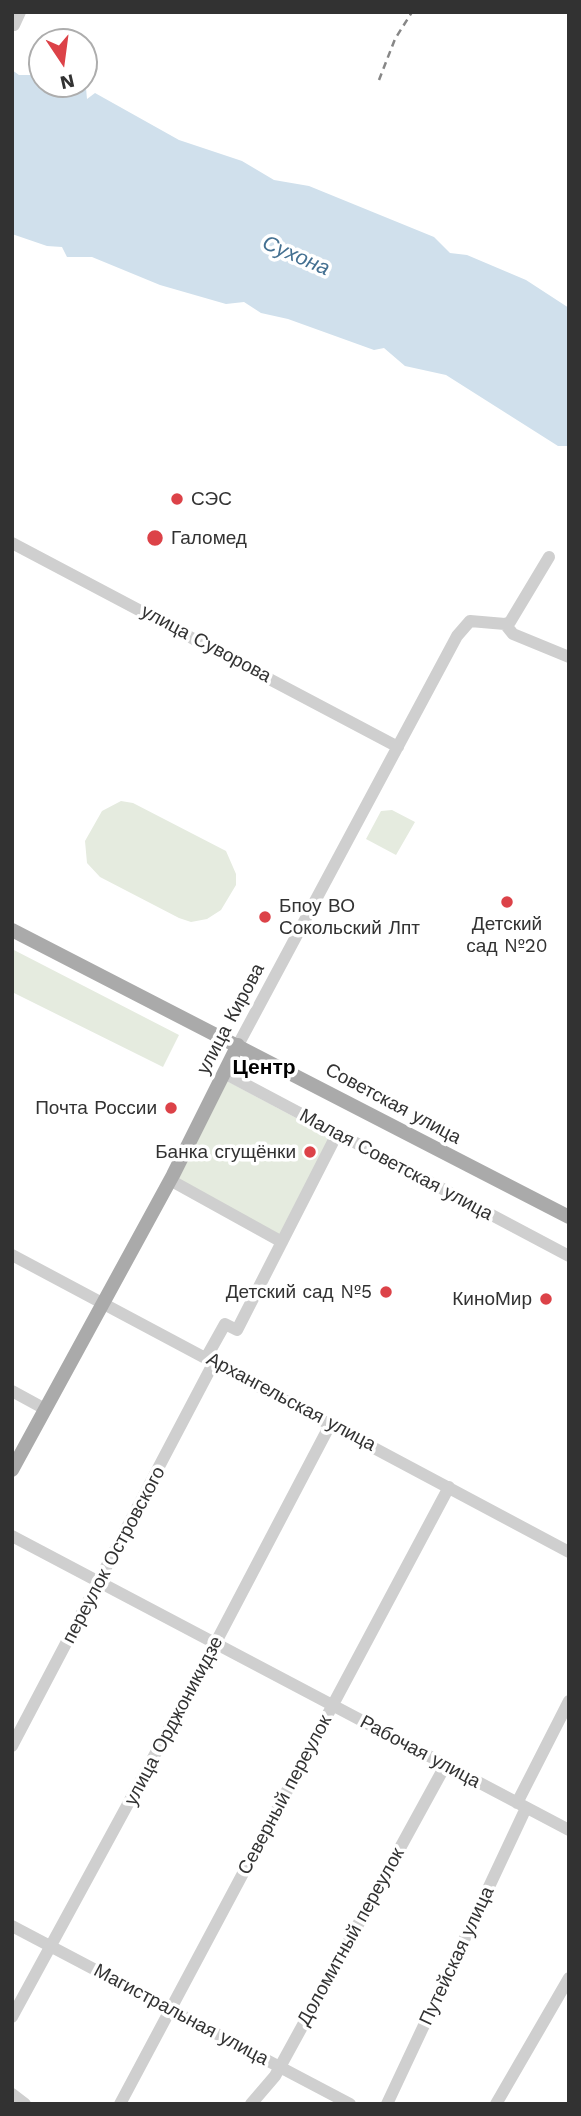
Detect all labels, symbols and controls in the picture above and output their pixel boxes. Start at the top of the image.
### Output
north arrow [28,28,98,98]
text: N [58,69,77,95]
water label: Сухона [259,231,333,281]
place label: СЭС [191,488,232,510]
marker: СЭС [169,491,185,507]
place label: Галомед [171,527,247,549]
marker: Галомед [145,528,165,548]
street label: улица Суворова [137,600,275,688]
marker: Детский сад №20 [499,894,515,910]
place label: Бпоу ВО Сокольский Лпт [279,895,420,939]
marker: Бпоу ВО Сокольский Лпт [257,909,273,925]
place label: Детский сад №20 [466,913,548,957]
street label: улица Кирова [192,960,270,1078]
district label: Центр [232,1055,296,1081]
street label: Советская улица [321,1059,465,1149]
place label: Почта России [35,1097,157,1119]
marker: Почта России [163,1100,179,1116]
street label: Малая Советская улица [296,1104,496,1226]
place label: Банка сгущёнки [155,1141,296,1163]
marker: Банка сгущёнки [302,1144,318,1160]
place label: Детский сад №5 [226,1281,372,1303]
marker: Детский сад №5 [378,1284,394,1300]
place label: КиноМир [452,1288,532,1310]
marker: КиноМир [538,1291,554,1307]
street label: Архангельская улица [202,1348,380,1456]
street label: переулок Островского [58,1463,170,1647]
street label: улица Орджоникидзе [120,1633,228,1809]
street label: Северный переулок [233,1711,337,1879]
street label: Рабочая улица [356,1711,484,1793]
street label: Доломитный переулок [293,1844,409,2030]
street label: Путейская улица [415,1883,499,2029]
street label: Магистральная улица [90,1959,272,2071]

